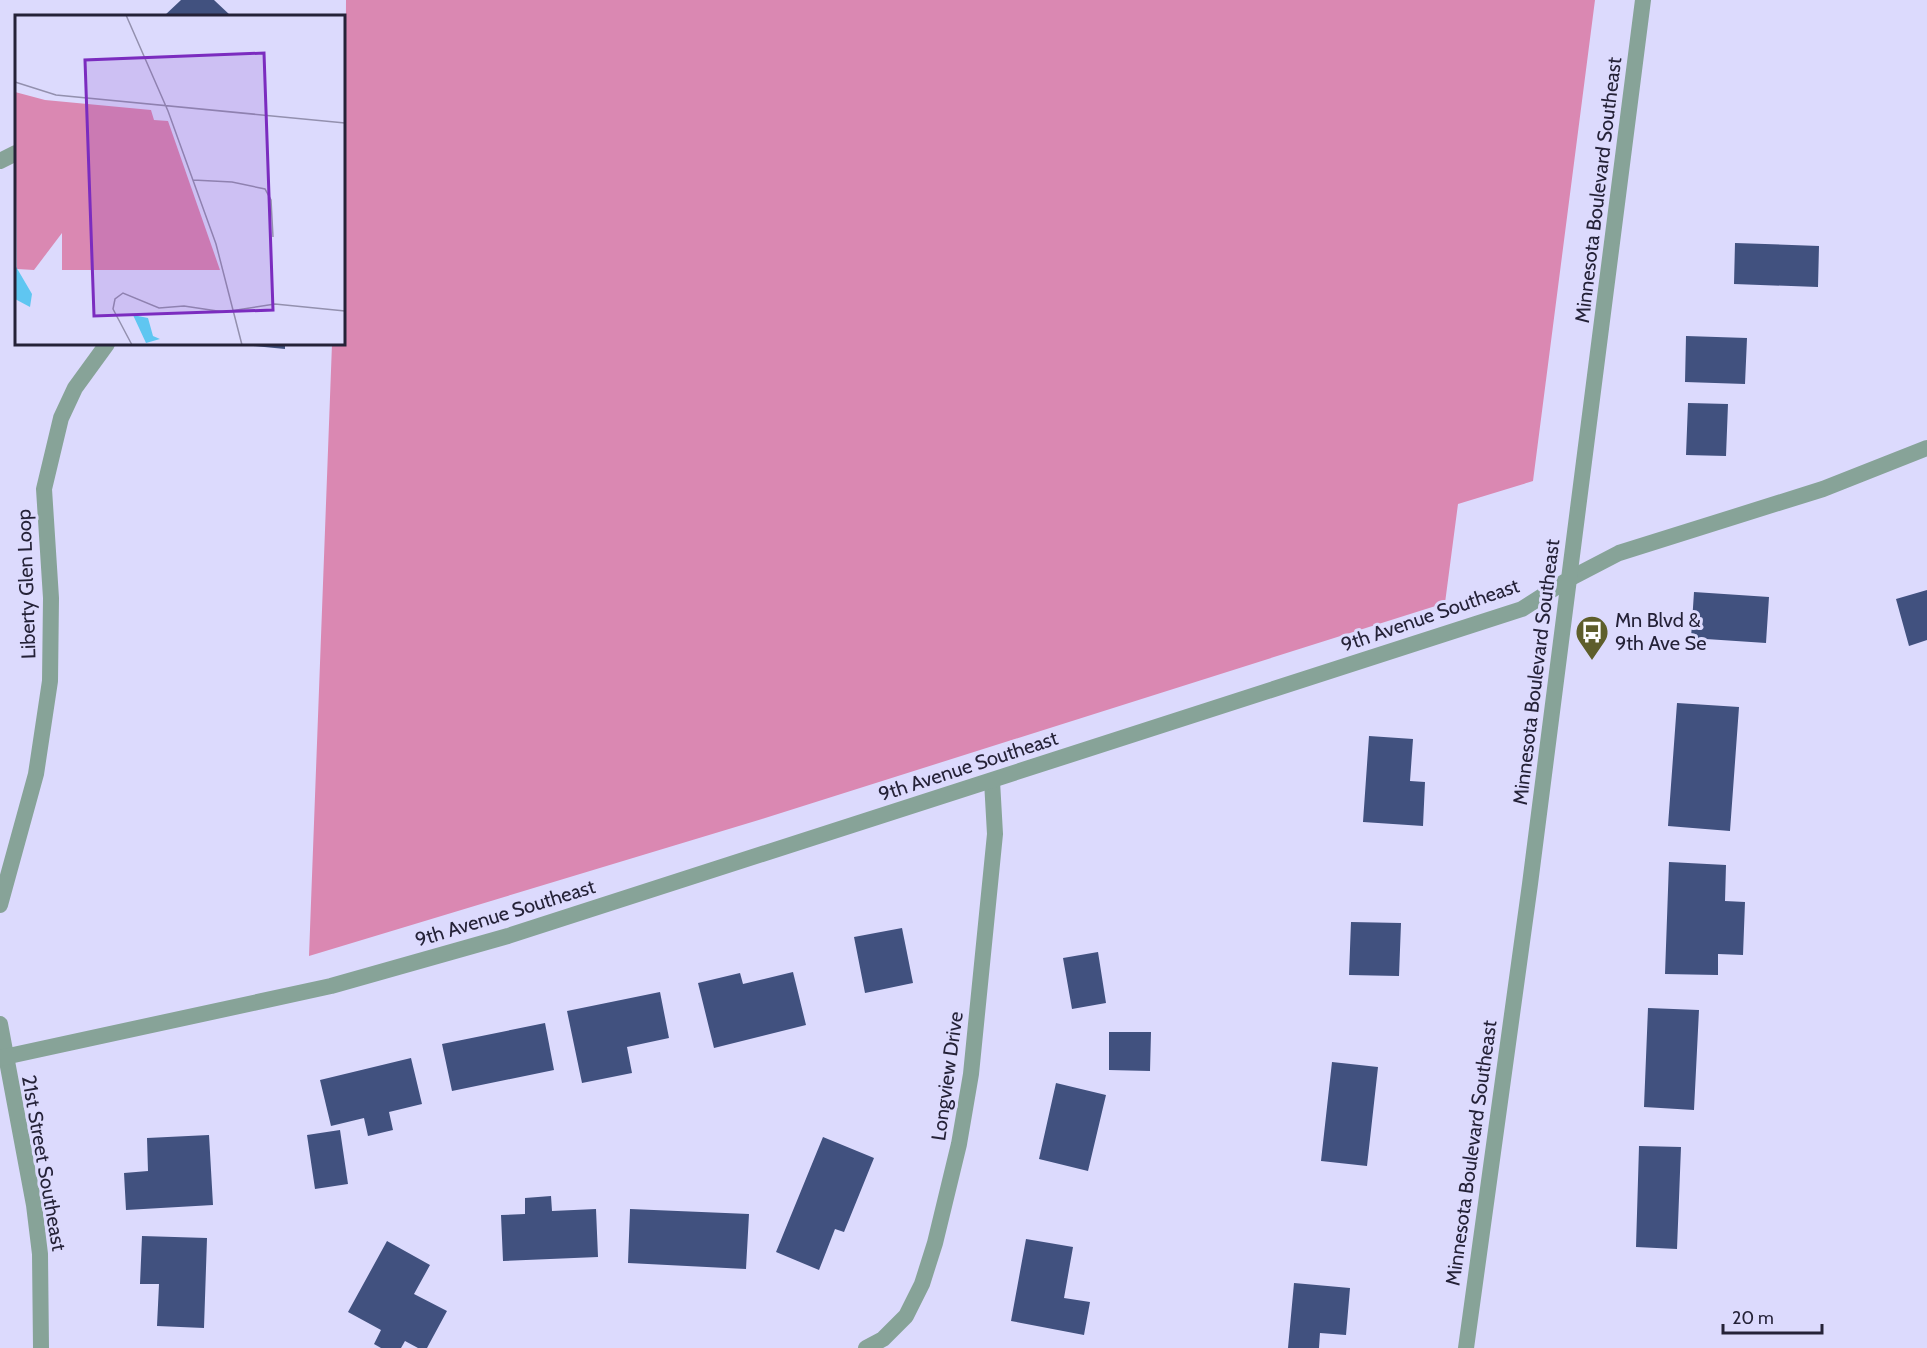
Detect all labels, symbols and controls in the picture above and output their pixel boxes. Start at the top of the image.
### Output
inset map [15,15,345,345]
street label: Minnesota Boulevard Southeast [1570,55,1626,324]
street label: Liberty Glen Loop [11,509,41,659]
street label: Minnesota Boulevard Southeast [1508,537,1564,806]
street label: 9th Avenue Southeast [1338,573,1523,657]
place label: Mn Blvd & 9th Ave Se [1615,608,1706,655]
bus stop icon: Mn Blvd & 9th Ave Se [1574,614,1610,661]
street label: 9th Avenue Southeast [875,726,1061,806]
street label: 9th Avenue Southeast [412,874,598,952]
street label: Longview Drive [926,1010,968,1142]
street label: Minnesota Boulevard Southeast [1440,1019,1502,1287]
street label: 21st Street Southeast [17,1073,71,1253]
scale bar [1723,1297,1822,1335]
text: 20 m [1732,1307,1774,1329]

